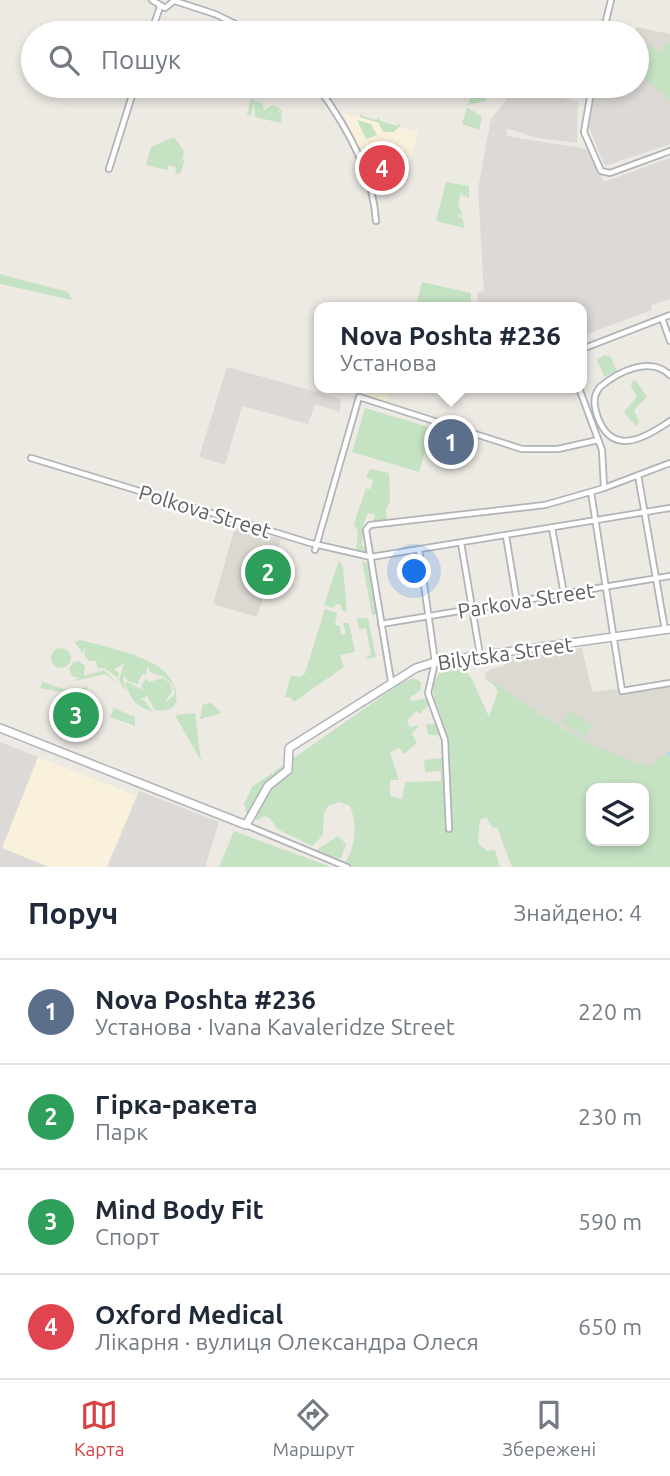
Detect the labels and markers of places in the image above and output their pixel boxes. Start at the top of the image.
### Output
pin: 4 [359,142,405,194]
pin: 1 [428,416,474,468]
pin: 2 [245,546,291,598]
pin: 3 [53,689,99,741]

